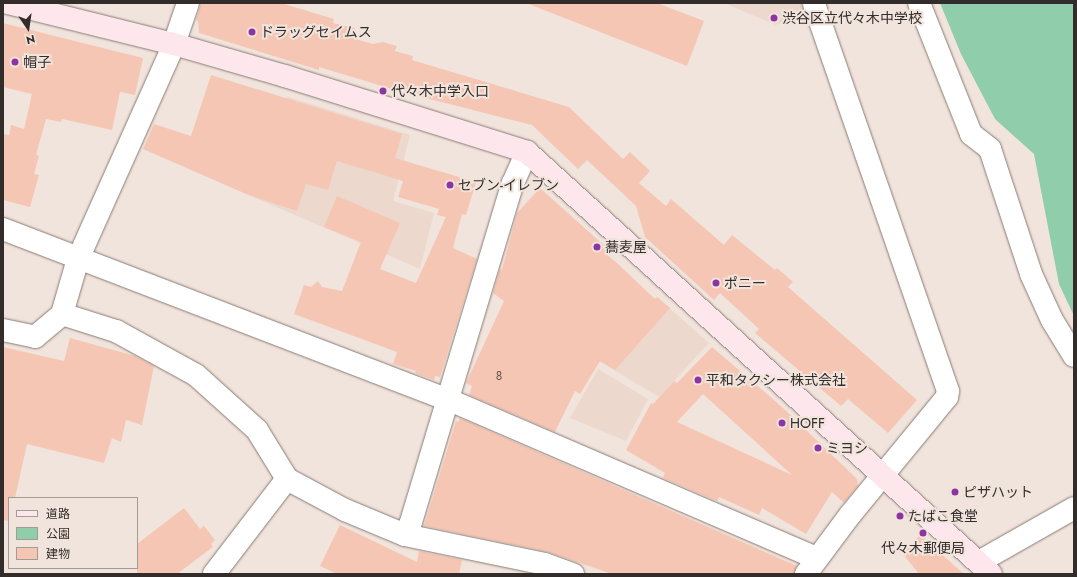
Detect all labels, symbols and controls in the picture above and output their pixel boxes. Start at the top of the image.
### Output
north arrow [8,8,48,48]
place label: 渋谷区立代々木中学校 [782,10,922,26]
marker: 渋谷区立代々木中学校 [769,13,779,23]
place label: ドラッグセイムス [260,24,372,40]
marker: ドラッグセイムス [247,27,257,37]
text: N [25,31,37,48]
place label: 帽子 [23,54,51,70]
marker: 帽子 [10,57,20,67]
place label: 代々木中学入口 [391,83,489,99]
marker: 代々木中学入口 [378,86,388,96]
place label: セブン-イレブン [458,177,559,193]
marker: セブン-イレブン [445,180,455,190]
place label: 蕎麦屋 [605,239,647,255]
marker: 蕎麦屋 [592,242,602,252]
place label: ポニー [724,275,766,291]
marker: ポニー [711,278,721,288]
house number: 8 [496,370,502,384]
place label: 平和タクシー株式会社 [706,372,846,388]
marker: 平和タクシー株式会社 [693,375,703,385]
place label: HOFF [790,415,825,431]
marker: HOFF [777,418,787,428]
place label: ミヨシ [826,440,868,456]
marker: ミヨシ [813,443,823,453]
place label: ピザハット [963,484,1033,500]
marker: ピザハット [950,487,960,497]
legend [8,497,138,569]
text: 道路 [46,505,70,523]
place label: たばこ食堂 [908,508,978,524]
marker: たばこ食堂 [895,511,905,521]
text: 公園 [46,525,70,543]
marker: 代々木郵便局 [918,528,928,538]
place label: 代々木郵便局 [881,540,965,556]
text: 建物 [46,545,70,563]

